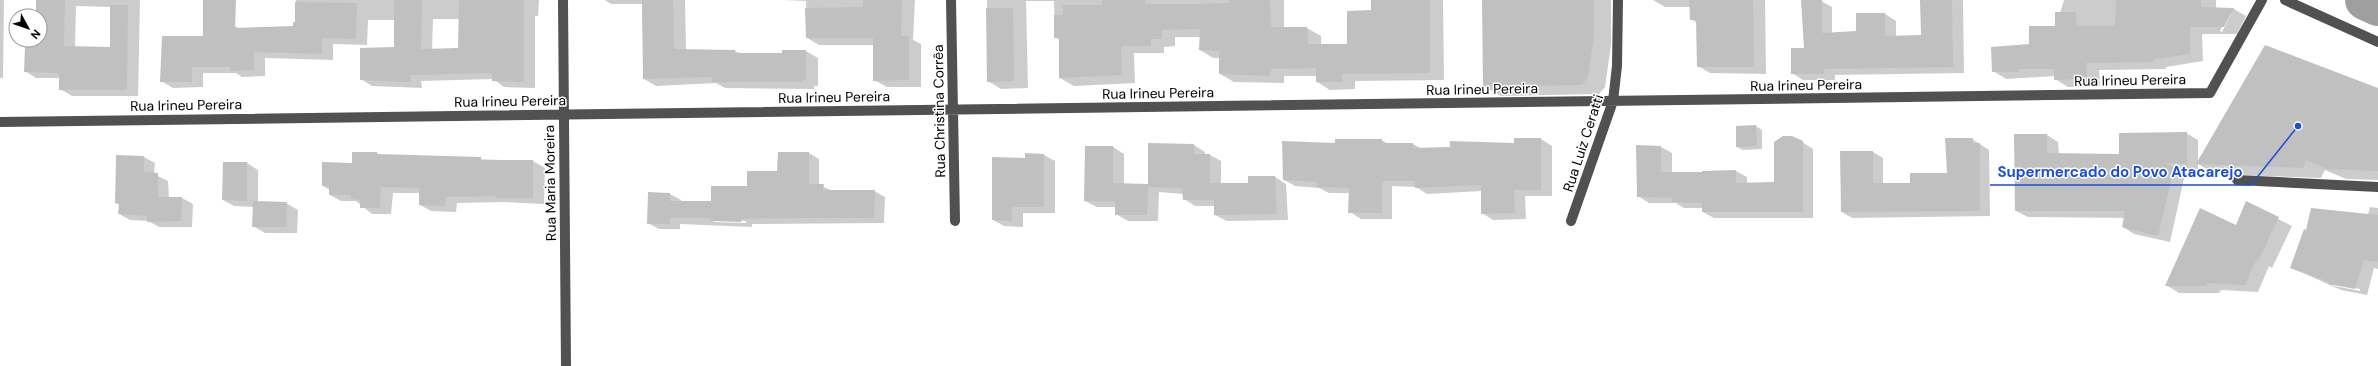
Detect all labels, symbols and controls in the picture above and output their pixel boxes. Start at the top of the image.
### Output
north arrow [8,8,48,48]
text: N [28,27,44,42]
street label: Rua Christina Corrêa [929,44,949,178]
street label: Rua Irineu Pereira [2074,70,2186,90]
street label: Rua Irineu Pereira [1750,75,1862,95]
street label: Rua Irineu Pereira [1426,79,1538,99]
street label: Rua Irineu Pereira [1102,83,1214,103]
street label: Rua Irineu Pereira [778,87,890,107]
street label: Rua Irineu Pereira [454,91,566,111]
street label: Rua Luiz Ceratti [1559,92,1607,194]
street label: Rua Irineu Pereira [130,95,242,115]
street label: Rua Maria Moreira [540,125,560,241]
callout: Supermercado do Povo Atacarejo [1990,158,2251,185]
text: Supermercado do Povo Atacarejo [1997,162,2243,182]

